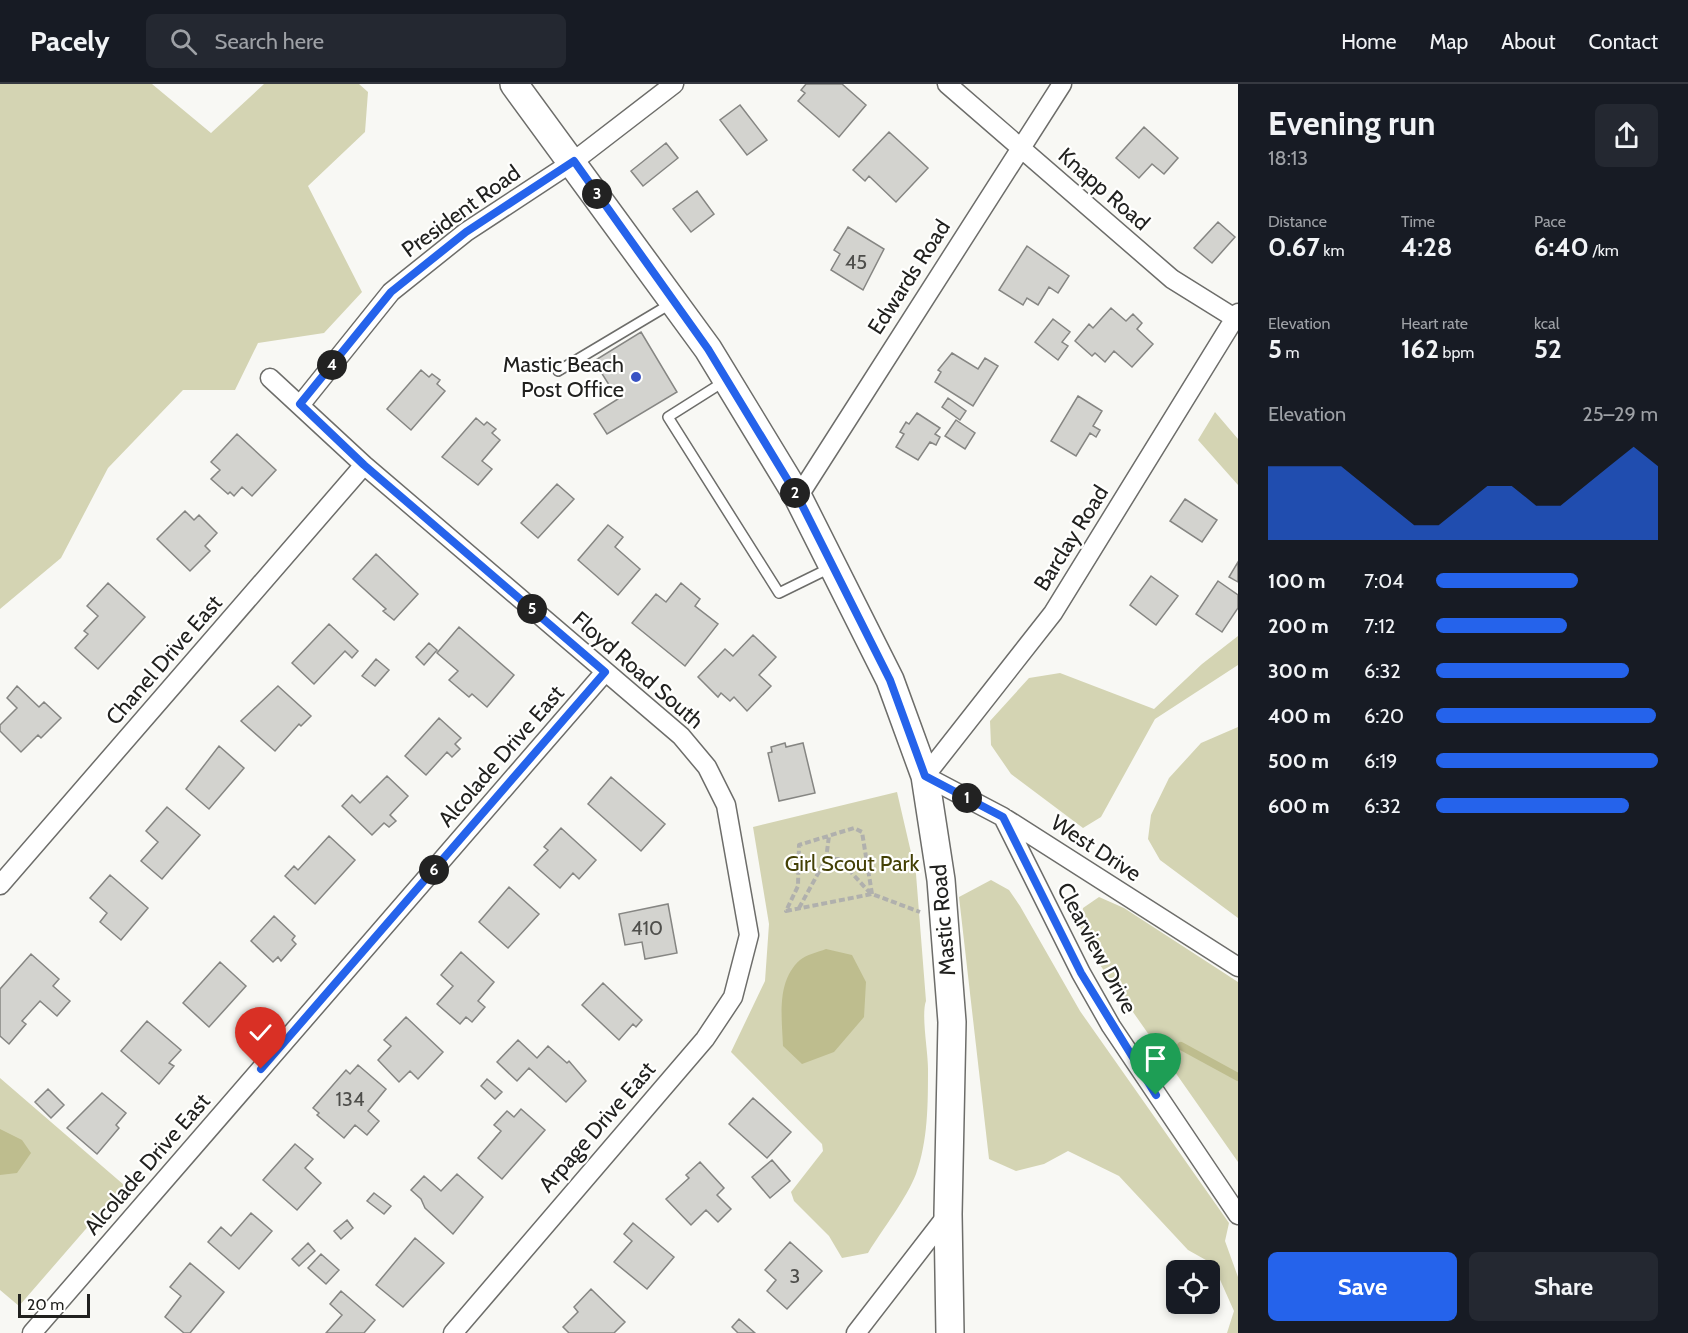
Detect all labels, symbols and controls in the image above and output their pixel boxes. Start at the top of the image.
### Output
search box [146,14,566,68]
text: Pacely [30,24,110,58]
icon: search [167,25,200,58]
text: Search here [215,28,324,55]
text: Home [1341,29,1397,54]
text: Map [1430,29,1468,54]
text: About [1501,29,1555,54]
text: Contact [1588,29,1658,54]
text: Evening run [1268,103,1435,143]
button: share [1595,104,1658,167]
street label: Knapp Road [1053,142,1155,236]
text: 18:13 [1268,146,1308,170]
street label: President Road [397,159,525,263]
pin: 3 [582,179,612,209]
text: 3 [593,184,601,203]
text: Distance [1268,212,1327,231]
text: Time [1401,212,1435,231]
text: Pace [1534,212,1566,231]
street label: Edwards Road [862,215,956,339]
text: 0.67 [1268,231,1320,263]
text: 4:28 [1401,231,1452,263]
text: 6:40 [1534,231,1589,263]
text: km [1320,241,1345,260]
text: /km [1589,241,1619,260]
house number: 45 [845,250,867,274]
text: Elevation [1268,314,1331,333]
text: Heart rate [1401,314,1468,333]
text: kcal [1534,314,1560,333]
text: 5 [1268,333,1282,365]
text: 162 [1401,333,1439,365]
text: 52 [1534,333,1562,365]
text: m [1282,343,1300,362]
text: bpm [1439,343,1474,362]
pin: 4 [317,350,347,380]
place label: Mastic Beach Post Office [503,351,624,403]
text: 4 [327,355,337,374]
marker: Mastic Beach Post Office [629,370,643,384]
text: Elevation [1268,402,1346,426]
text: 25–29 m [1582,402,1658,426]
pin: 2 [780,478,810,508]
street label: Barclay Road [1028,480,1114,596]
text: 2 [791,483,799,502]
text: 100 m [1268,569,1326,593]
text: 7:04 [1364,569,1404,593]
street label: Chanel Drive East [100,589,228,730]
pin: 5 [517,594,547,624]
text: 5 [528,599,536,618]
street label: Floyd Road South [567,606,709,734]
text: 200 m [1268,614,1329,638]
text: 7:12 [1364,614,1395,638]
text: 300 m [1268,659,1329,683]
text: 6:32 [1364,659,1401,683]
street label: Alcolade Drive East [432,679,570,832]
text: 400 m [1268,704,1331,728]
text: 6:20 [1364,704,1404,728]
text: 500 m [1268,749,1329,773]
text: 6:19 [1364,749,1397,773]
pin: 1 [952,783,982,813]
text: 1 [964,788,970,807]
text: 600 m [1268,794,1329,818]
text: 6:32 [1364,794,1401,818]
street label: West Drive [1046,809,1146,887]
park label: Girl Scout Park [785,850,920,877]
pin: 6 [419,855,449,885]
text: 6 [430,860,439,879]
street label: Mastic Road [925,863,961,977]
street label: Clearview Drive [1051,878,1143,1018]
house number: 410 [631,916,663,940]
pin [235,1007,286,1069]
icon: check [244,1016,277,1049]
pin [1130,1033,1181,1095]
icon: arrive [1139,1042,1172,1075]
street label: Arpage Drive East [533,1056,661,1198]
street label: Alcolade Drive East [78,1087,216,1240]
house number: 134 [336,1087,365,1111]
button: Save [1268,1252,1457,1321]
button: Share [1469,1252,1658,1321]
map controls [1166,1260,1220,1314]
button: locate [1166,1260,1220,1314]
house number: 3 [790,1264,800,1288]
scale bar [18,1291,90,1318]
text: 20 m [27,1295,64,1314]

